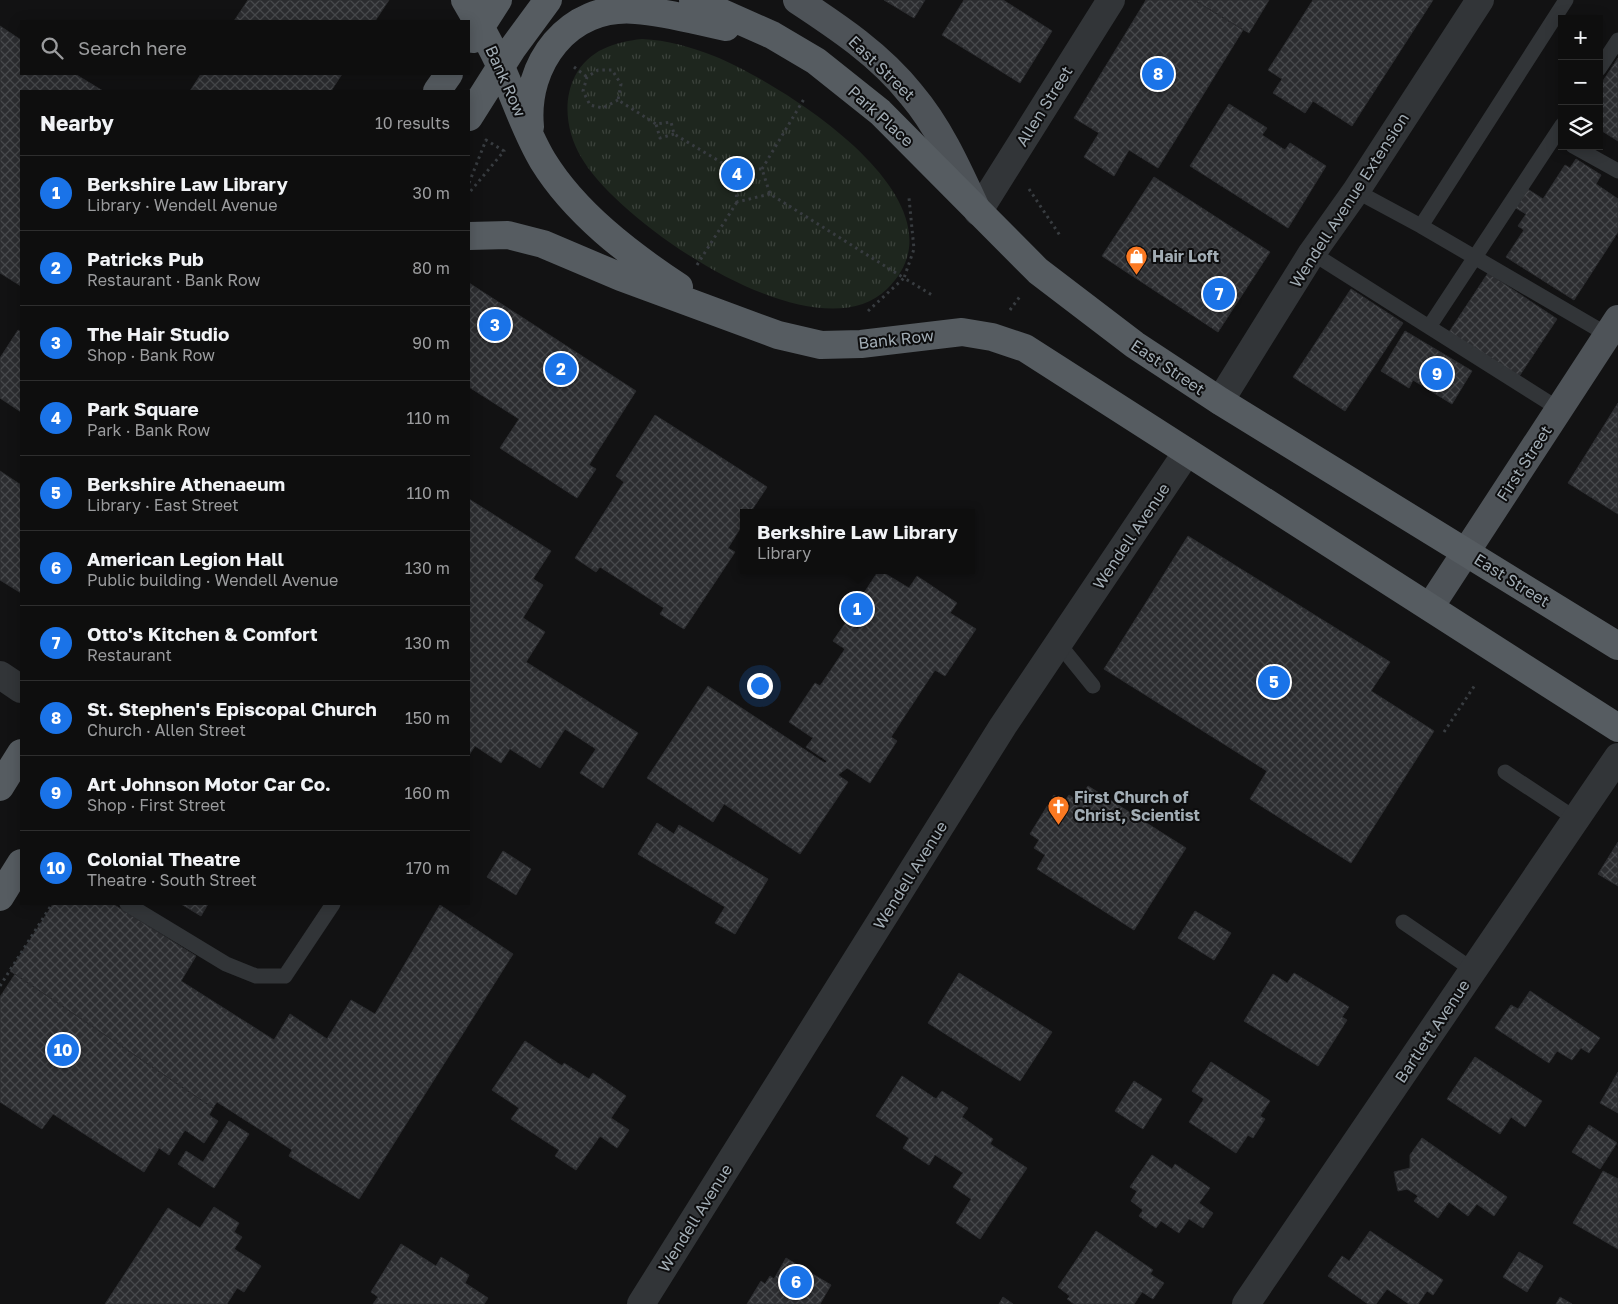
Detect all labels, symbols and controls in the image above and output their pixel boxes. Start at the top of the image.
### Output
map controls [1558,15,1603,150]
button: + [1558,15,1603,60]
search box [20,20,470,75]
street label: East Street [845,31,919,105]
icon: search [38,34,66,62]
text: Search here [78,36,187,59]
street label: Bank Row [481,42,531,120]
pin: 8 [1142,55,1174,93]
button: − [1558,60,1603,105]
street label: Allen Street [1011,62,1077,150]
street label: Park Place [844,81,918,151]
button: layers [1558,105,1603,150]
street label: Wendell Avenue Extension [1285,109,1413,291]
text: Nearby [40,110,114,136]
text: 10 results [375,113,450,133]
pin: 4 [721,155,753,193]
text: Berkshire Law Library [87,172,288,195]
text: 1 [52,183,60,203]
text: 30 m [413,183,450,203]
text: Library · Wendell Avenue [87,195,278,215]
shop icon: Hair Loft [1124,244,1148,275]
place label: Hair Loft [1152,246,1219,266]
text: Patricks Pub [87,247,204,270]
text: 2 [51,258,61,278]
text: 80 m [412,258,450,278]
text: Restaurant · Bank Row [87,270,260,290]
pin: 7 [1203,275,1235,313]
pin: 3 [479,306,511,344]
text: The Hair Studio [87,322,229,345]
street label: Bank Row [857,325,935,353]
text: 3 [51,333,61,353]
text: 90 m [412,333,450,353]
street label: East Street [1127,335,1209,399]
text: Shop · Bank Row [87,345,215,365]
pin: 2 [545,350,577,388]
pin: 9 [1421,355,1453,393]
text: Park Square [87,397,199,420]
text: 4 [51,408,61,428]
text: 110 m [406,408,450,428]
text: Park · Bank Row [87,420,210,440]
street label: First Street [1492,421,1556,505]
text: Berkshire Athenaeum [87,472,285,495]
street label: Wendell Avenue [1088,479,1174,593]
text: 5 [51,483,61,503]
text: 110 m [406,483,450,503]
text: Library · East Street [87,495,239,515]
popup [740,509,975,574]
text: Berkshire Law Library [757,520,958,543]
text: Library [757,543,811,563]
text: American Legion Hall [87,547,284,570]
street label: East Street [1471,549,1553,611]
text: 6 [51,558,61,578]
text: 130 m [405,558,450,578]
text: Public building · Wendell Avenue [87,570,338,590]
pin: 1 [841,590,873,628]
text: Otto's Kitchen & Comfort [87,622,318,645]
text: 7 [52,633,60,653]
text: 130 m [405,633,450,653]
text: Restaurant [87,645,172,665]
pin: 5 [1258,663,1290,701]
your location [747,673,773,699]
text: St. Stephen's Episcopal Church [87,697,377,720]
text: 8 [51,708,61,728]
text: 150 m [405,708,450,728]
text: Church · Allen Street [87,720,246,740]
text: Art Johnson Motor Car Co. [87,772,331,795]
text: 9 [51,783,61,803]
text: 160 m [404,783,450,803]
place label: First Church of Christ, Scientist [1074,787,1200,825]
church icon: First Church of Christ, Scientist [1046,794,1070,825]
text: Shop · First Street [87,795,226,815]
street label: Wendell Avenue [869,817,951,933]
text: Colonial Theatre [87,847,240,870]
text: 10 [47,858,65,878]
text: 170 m [406,858,450,878]
text: Theatre · South Street [87,870,257,890]
street label: Bartlett Avenue [1390,976,1474,1086]
pin: 10 [47,1031,79,1069]
street label: Wendell Avenue [654,1160,736,1276]
pin: 6 [780,1263,812,1301]

